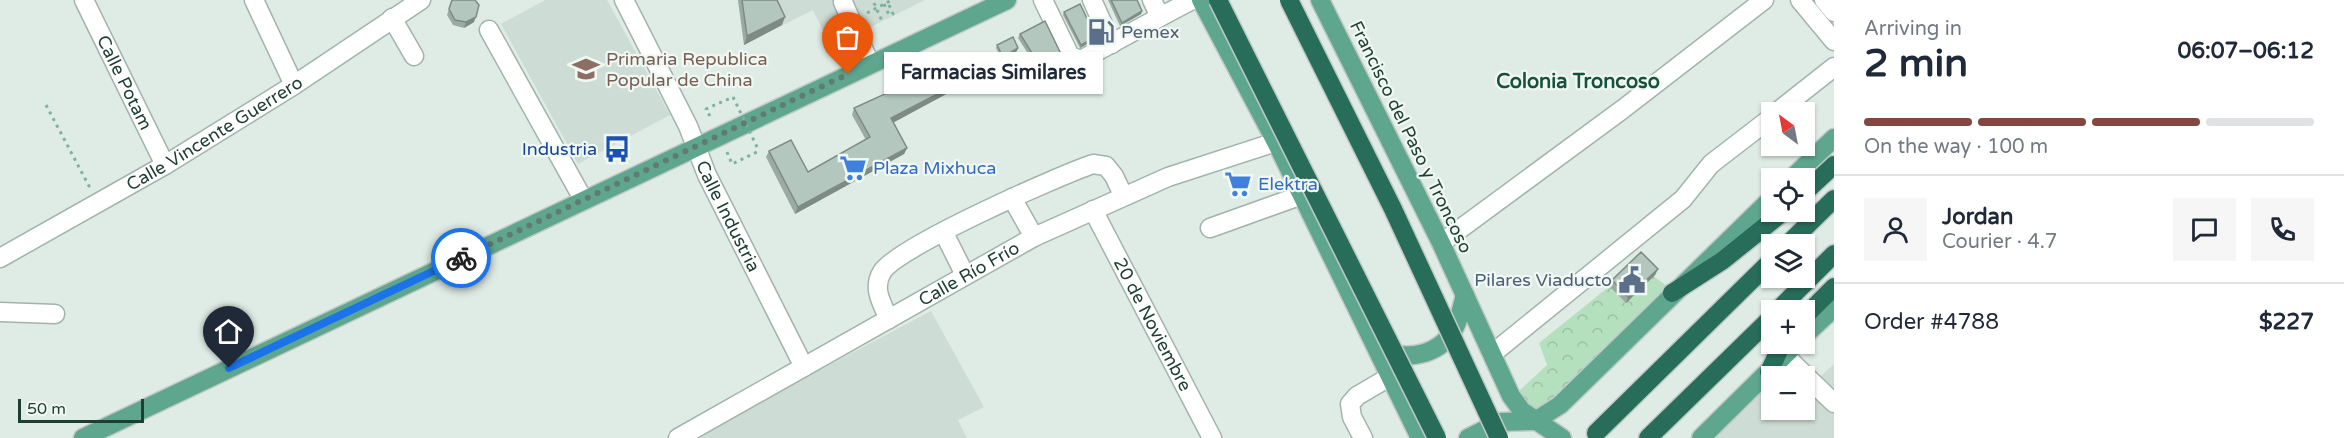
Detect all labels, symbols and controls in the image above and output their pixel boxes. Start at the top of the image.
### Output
pin [822,12,873,74]
fuel station icon: Pemex [1086,17,1116,47]
street label: Francisco del Paso y Troncoso [1345,17,1477,257]
text: Arriving in [1864,17,1962,41]
icon: bag [831,21,864,54]
place label: Pemex [1121,21,1179,43]
street label: Calle Potam [92,32,157,134]
text: 06:07–06:12 [2177,38,2314,64]
text: 2 min [1864,40,1968,87]
place label: Primaria Republica Popular de China [606,48,768,91]
callout: Farmacias Similares [884,53,1103,95]
school or university icon: Primaria Republica Popular de China [571,54,601,84]
text: Farmacias Similares [901,61,1086,85]
district label: Colonia Troncoso [1496,70,1660,94]
street label: Calle Vincente Guerrero [122,71,307,196]
north arrow [1761,102,1815,156]
map controls [1761,102,1815,420]
bus stop icon: Industria [602,134,632,164]
text: On the way · 100 m [1864,135,2048,159]
place label: Industria [522,138,597,160]
supermarket icon: Plaza Mixhuca [838,153,868,183]
street label: Calle Industria [691,157,765,275]
place label: Plaza Mixhuca [873,157,996,179]
button: locate [1761,168,1815,222]
supermarket icon: Elektra [1223,169,1253,199]
place label: Elektra [1258,173,1318,195]
button: person [1864,198,1927,261]
button: chat [2173,198,2236,261]
button: phone [2251,198,2314,261]
text: Jordan [1942,204,2013,230]
courier [431,228,491,288]
text: Courier · 4.7 [1942,230,2057,254]
button: layers [1761,234,1815,288]
street label: Calle Río Frío [915,237,1023,311]
icon: bike [445,242,478,275]
street label: 20 de Noviembre [1109,254,1197,395]
public building icon: Pilares Viaducto [1617,265,1647,295]
place label: Pilares Viaducto [1474,269,1612,291]
button: + [1761,300,1815,354]
pin [203,306,254,368]
text: Order #4788 [1864,309,1999,335]
text: $227 [2259,309,2314,335]
icon: home [212,315,245,348]
button: − [1761,366,1815,420]
scale bar [18,396,144,424]
text: 50 m [27,399,66,419]

